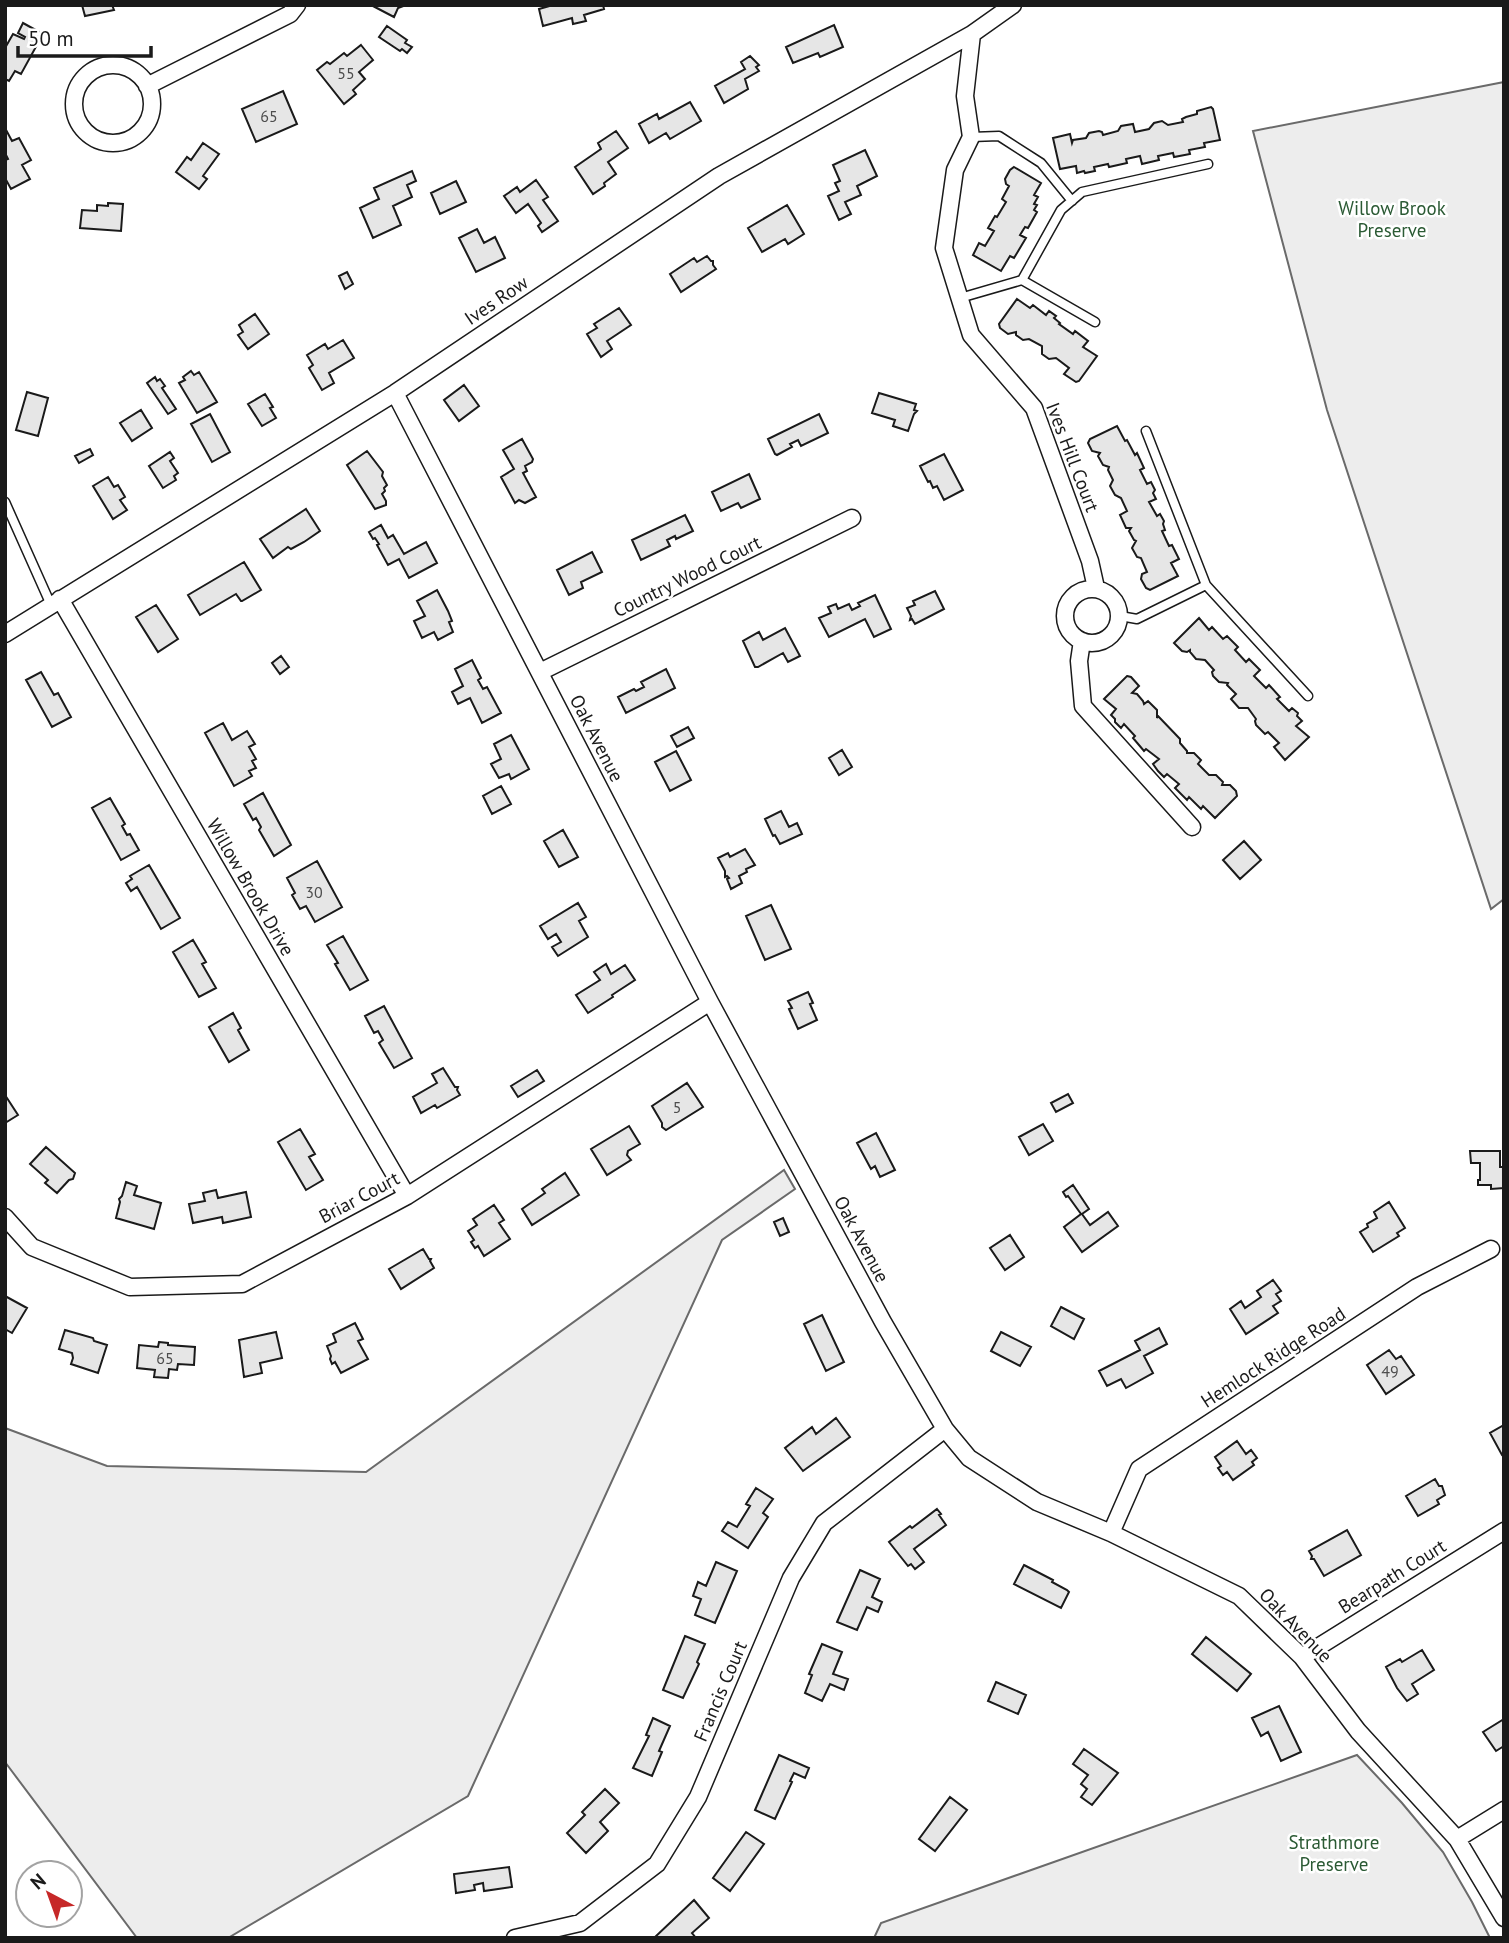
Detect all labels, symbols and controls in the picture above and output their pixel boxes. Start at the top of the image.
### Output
scale bar [18,14,150,58]
text: 50 m [28,25,74,52]
house number: 55 [337,63,355,83]
house number: 65 [260,106,278,126]
park label: Willow Brook Preserve [1338,196,1446,242]
street label: Ives Row [460,270,532,330]
street label: Ives Hill Court [1041,399,1105,516]
street label: Country Wood Court [609,530,765,622]
street label: Oak Avenue [565,690,629,786]
street label: Willow Brook Drive [202,814,300,960]
house number: 30 [305,882,323,902]
house number: 5 [673,1097,681,1117]
street label: Briar Court [315,1166,404,1228]
street label: Oak Avenue [829,1192,895,1286]
street label: Hemlock Ridge Road [1196,1301,1350,1413]
house number: 65 [156,1348,174,1368]
house number: 49 [1381,1361,1399,1381]
street label: Bearpath Court [1334,1533,1451,1619]
street label: Oak Avenue [1254,1583,1338,1667]
street label: Francis Court [688,1637,752,1745]
park label: Strathmore Preserve [1289,1830,1379,1876]
north arrow [14,1859,84,1929]
text: N [25,1868,50,1894]

